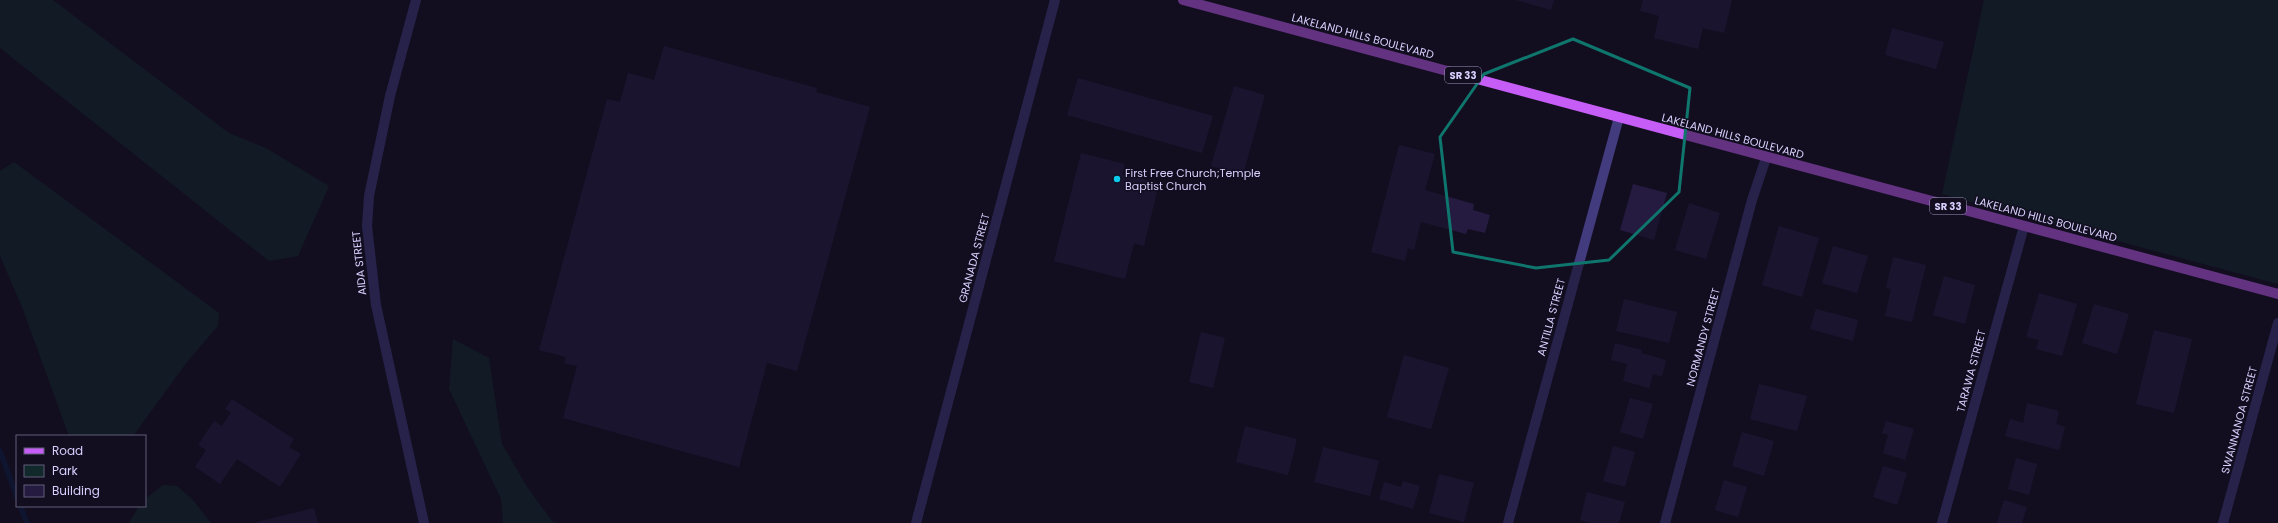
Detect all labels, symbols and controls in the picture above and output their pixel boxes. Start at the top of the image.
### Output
street label: LAKELAND HILLS BOULEVARD [1290,9,1436,63]
road number: SR 33 [1445,67,1481,83]
street label: LAKELAND HILLS BOULEVARD [1660,109,1806,163]
place label: First Free Church;Temple Baptist Church [1125,165,1261,194]
marker: First Free Church;Temple Baptist Church [1112,174,1122,184]
street label: LAKELAND HILLS BOULEVARD [1973,192,2119,246]
road number: SR 33 [1930,198,1966,214]
street label: GRANADA STREET [954,211,994,305]
street label: AIDA STREET [348,230,370,296]
street label: ANTILLA STREET [1533,276,1569,358]
street label: NORMANDY STREET [1682,286,1724,388]
street label: TARAWA STREET [1952,328,1990,414]
street label: SWANNANOA STREET [2217,364,2261,475]
legend [16,435,146,507]
text: Road [52,442,83,459]
text: Park [52,462,79,479]
text: Building [52,482,100,499]

